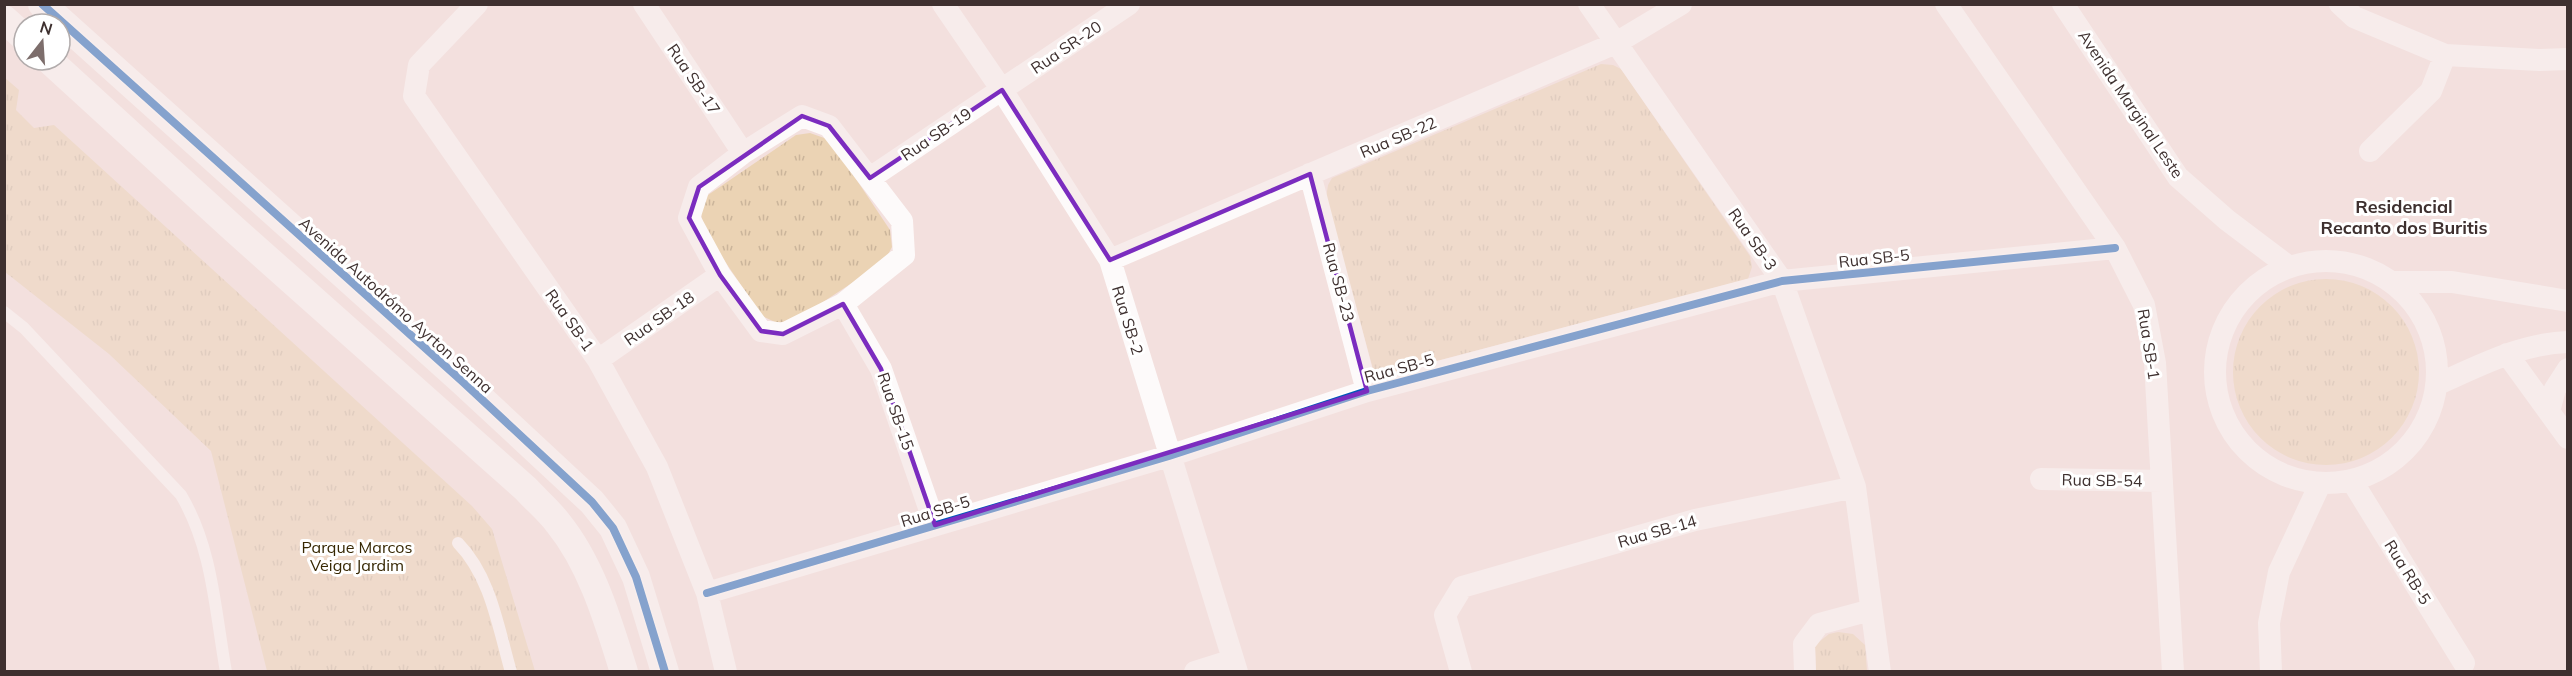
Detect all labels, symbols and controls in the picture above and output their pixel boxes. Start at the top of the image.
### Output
north arrow [12,12,72,72]
text: N [38,16,55,39]
street label: Rua SR-20 [1027,16,1105,78]
street label: Avenida Marginal Leste [2074,26,2188,182]
street label: Rua SB-17 [663,40,725,118]
street label: Rua SB-19 [897,103,975,165]
street label: Rua SB-22 [1357,112,1439,162]
district label: Residencial Recanto dos Buritis [2321,195,2487,239]
street label: Rua SB-3 [1724,204,1782,274]
street label: Avenida Autodrómo Ayrton Senna [295,213,497,397]
street label: Rua SB-23 [1319,240,1359,324]
street label: Rua SB-5 [1837,244,1911,272]
street label: Rua SB-2 [1108,283,1148,357]
street label: Rua SB-1 [541,285,599,355]
street label: Rua SB-18 [620,287,698,349]
street label: Rua SB-1 [2134,307,2164,381]
street label: Rua SB-5 [1362,349,1436,387]
street label: Rua SB-15 [873,369,919,453]
street label: Rua SB-54 [2061,469,2143,491]
street label: Rua SB-5 [898,491,972,531]
street label: Rua SB-14 [1615,510,1699,552]
street label: Rua RB-5 [2380,536,2436,608]
park label: Parque Marcos Veiga Jardim [302,537,413,575]

